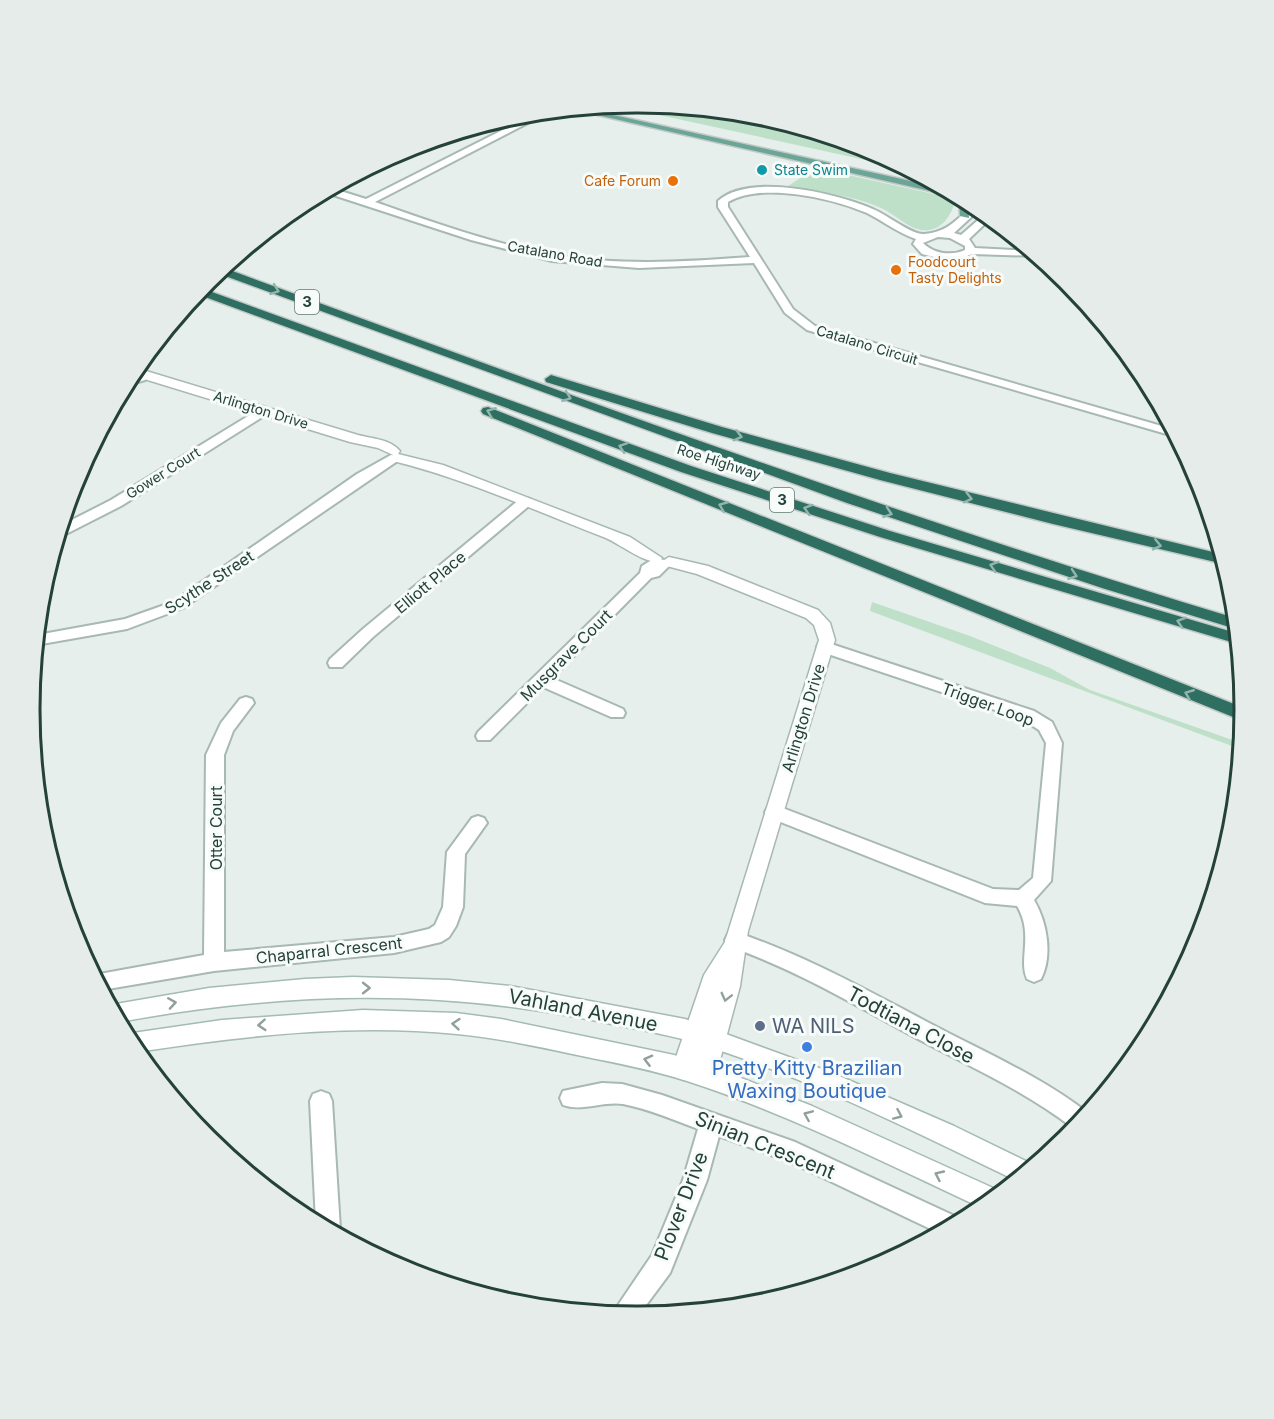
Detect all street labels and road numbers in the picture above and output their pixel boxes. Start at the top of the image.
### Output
street label: Catalano Road [506,237,604,270]
road number: 3 [295,290,319,314]
street label: Catalano Circuit [814,321,920,368]
street label: Arlington Drive [212,387,311,432]
street label: Roe Highway [675,440,763,483]
street label: Gower Court [123,443,203,502]
road number: 3 [770,488,794,512]
street label: Scythe Street [161,546,257,618]
street label: Elliott Place [390,546,470,618]
street label: Musgrave Court [516,605,616,705]
street label: Arlington Drive [777,661,829,775]
street label: Trigger Loop [939,678,1037,730]
street label: Otter Court [206,786,226,870]
street label: Chaparral Crescent [255,932,403,968]
street label: Todtiana Close [843,981,979,1069]
street label: Vahland Avenue [506,984,660,1036]
street label: Sinian Crescent [692,1106,839,1184]
street label: Plover Drive [649,1148,713,1264]

